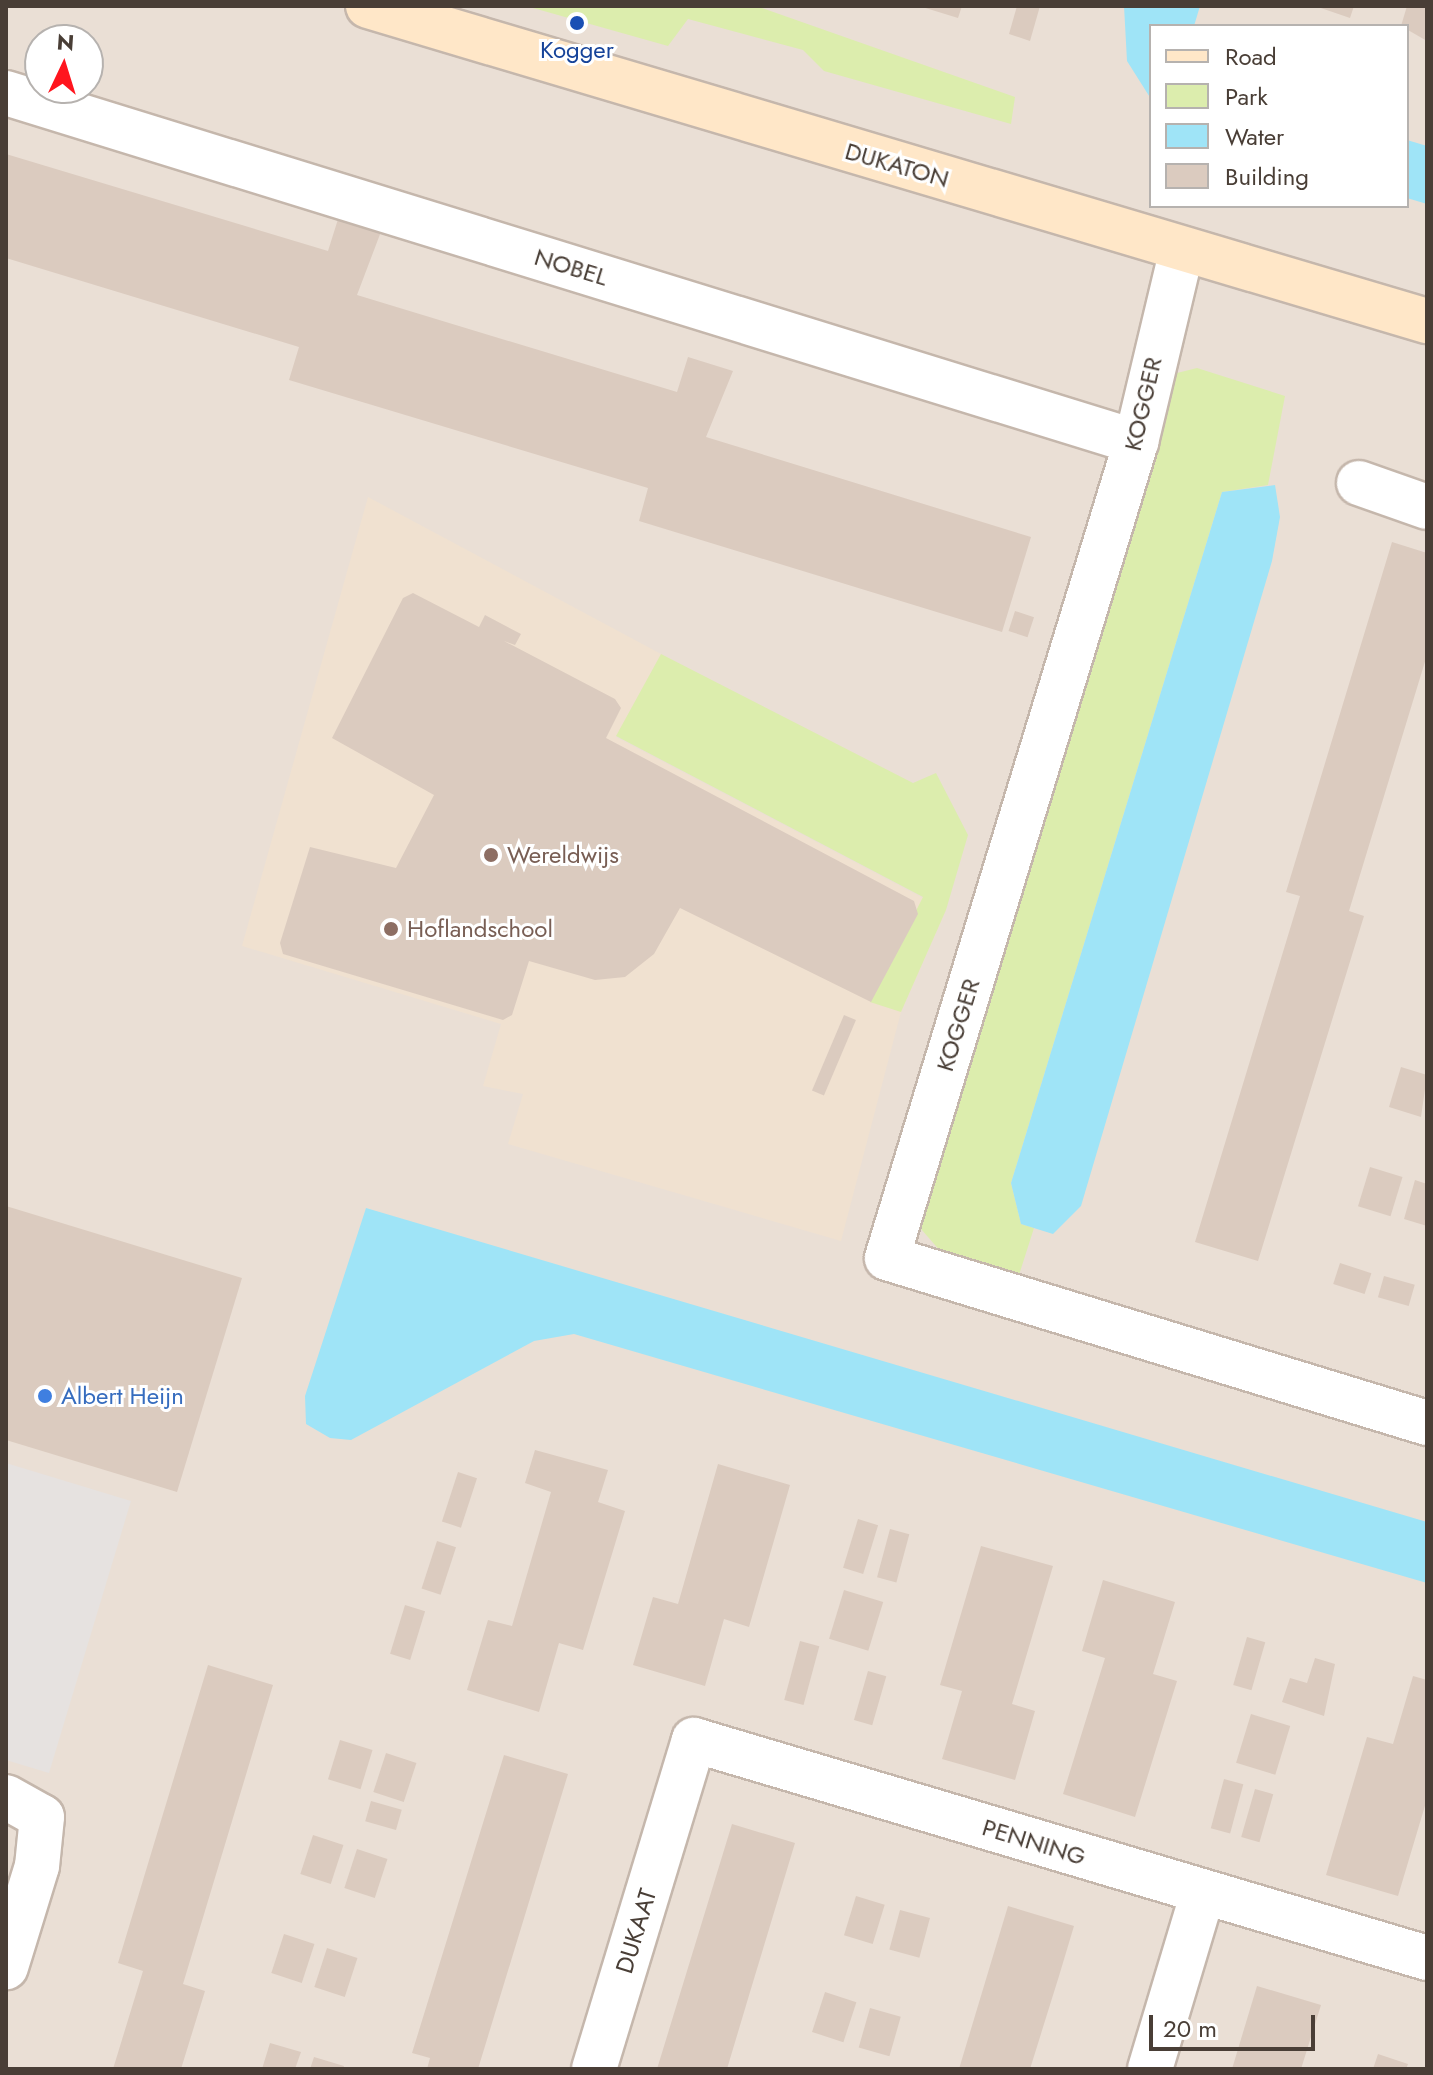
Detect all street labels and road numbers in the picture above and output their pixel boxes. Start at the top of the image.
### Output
street label: DUKATON [842,136,952,194]
street label: NOBEL [531,242,611,292]
street label: KOGGER [1118,354,1168,454]
street label: KOGGER [930,975,986,1075]
street label: PENNING [979,1813,1089,1871]
street label: DUKAAT [610,1885,662,1977]

